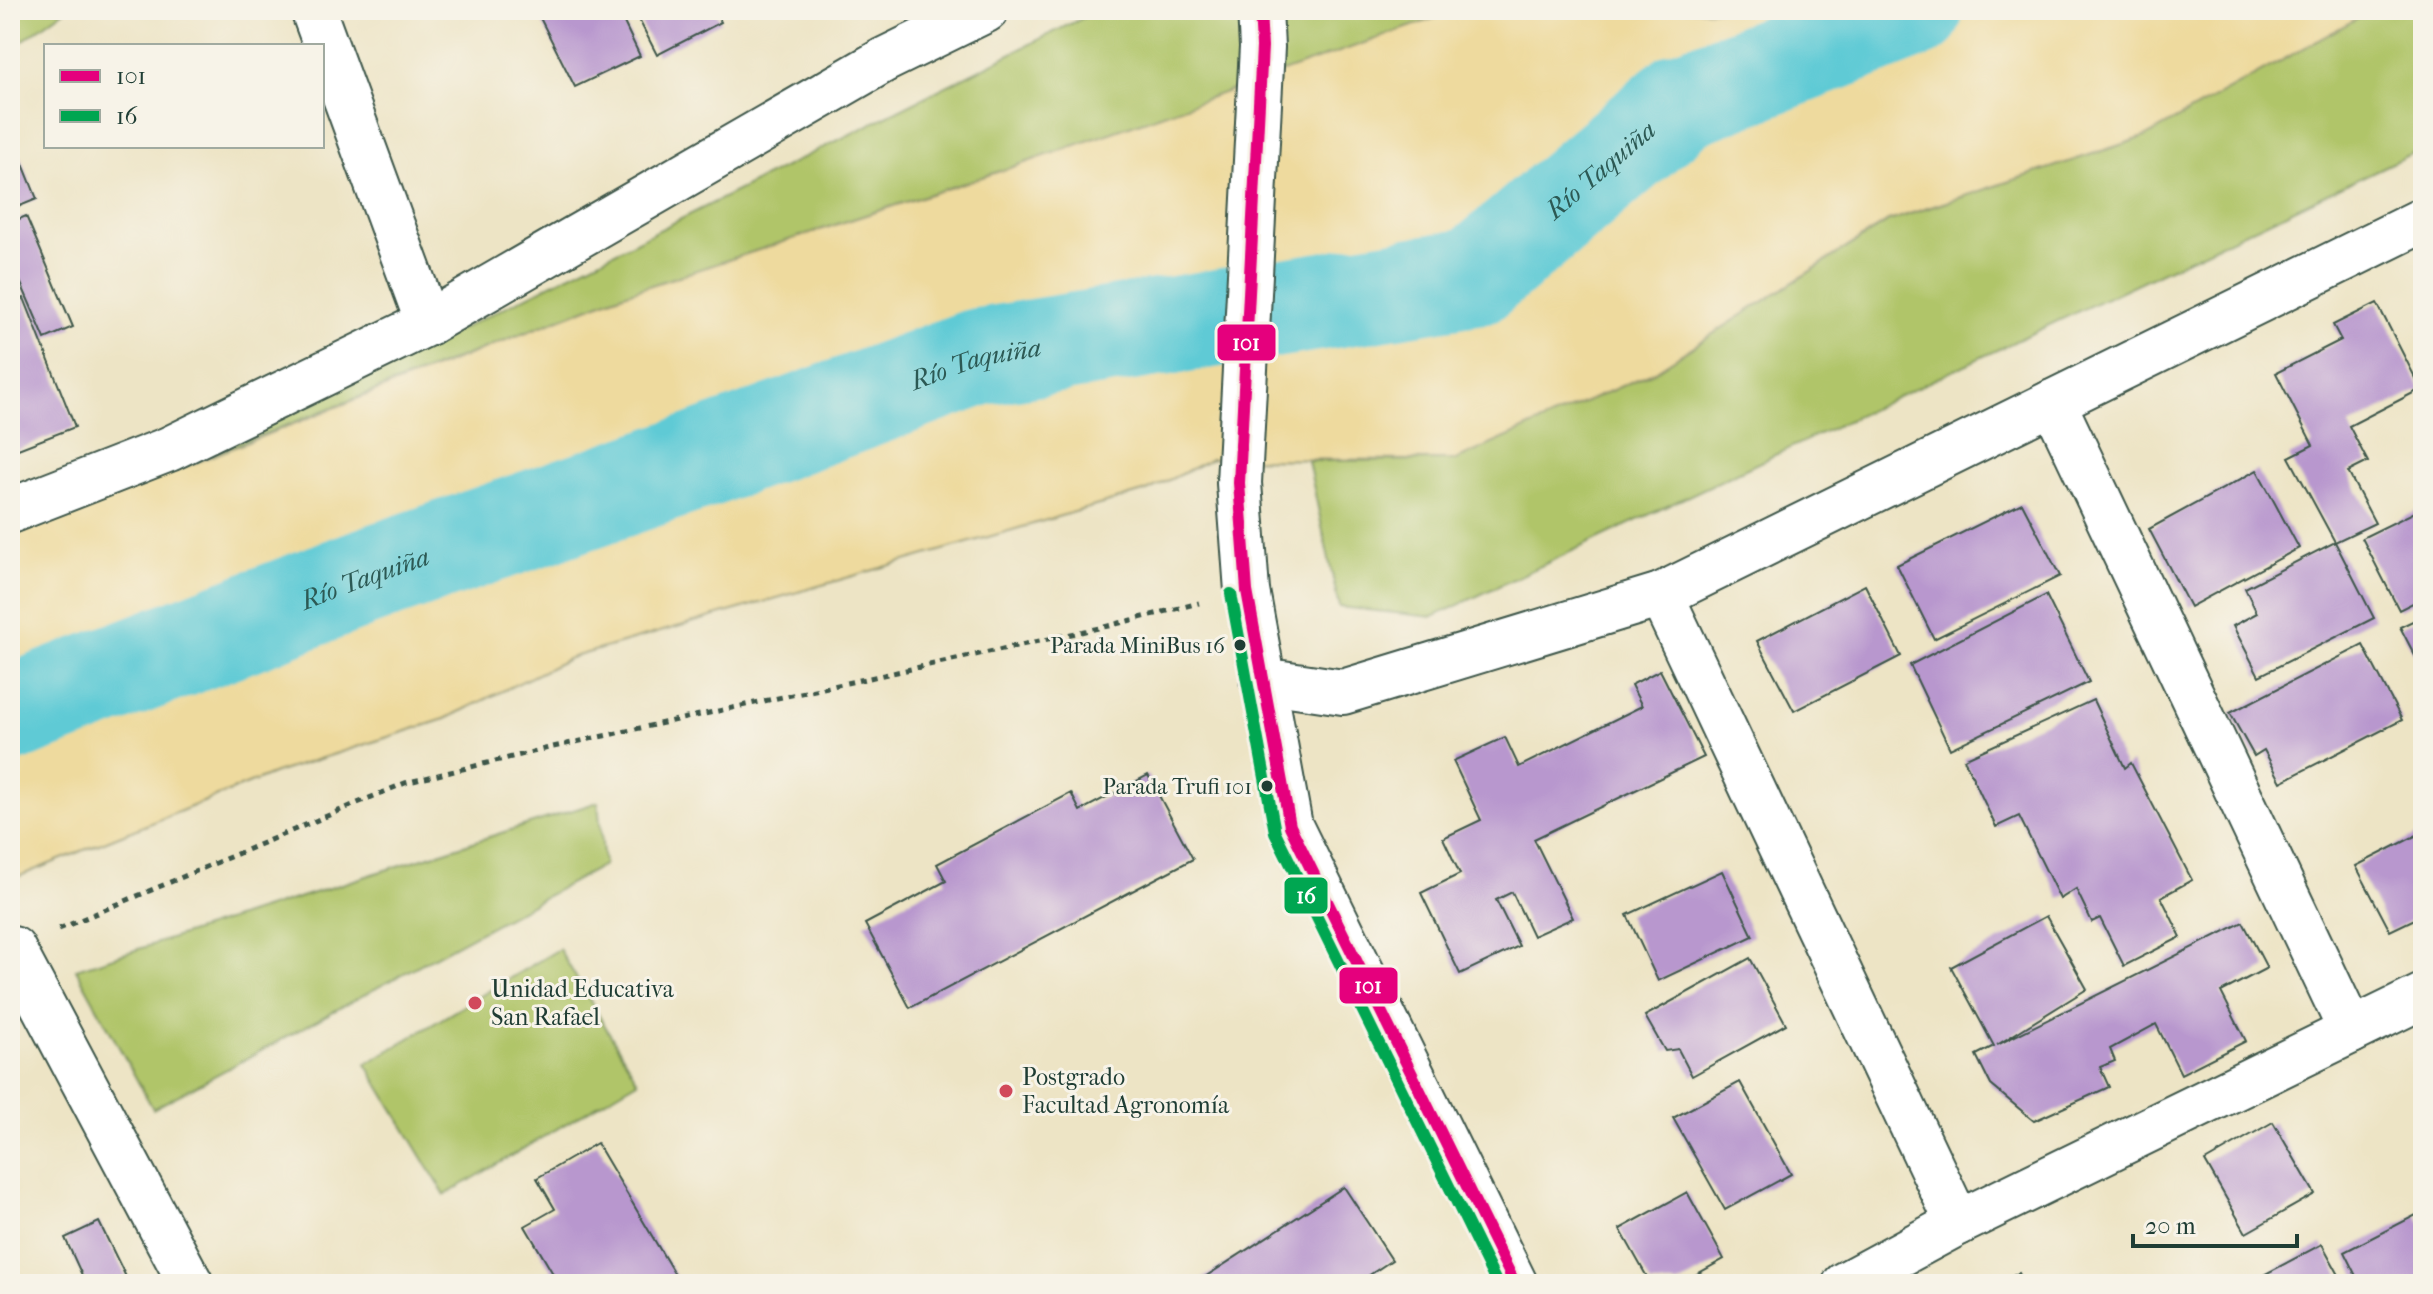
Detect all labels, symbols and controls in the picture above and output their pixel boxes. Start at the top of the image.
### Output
legend [44,44,324,148]
text: 101 [116,62,146,90]
text: 16 [116,102,138,130]
water label: Río Taquiña [1538,115,1662,227]
line badge: 101 [1216,323,1277,362]
text: 101 [1232,330,1260,356]
water label: Río Taquiña [904,332,1043,398]
water label: Río Taquiña [294,541,434,617]
place label: Parada MiniBus 16 [1050,633,1225,659]
marker: Parada MiniBus 16 [1232,637,1248,653]
place label: Parada Trufi 101 [1103,774,1252,800]
marker: Parada Trufi 101 [1259,778,1275,794]
line badge: 16 [1283,876,1329,915]
text: 16 [1296,883,1317,909]
line badge: 101 [1338,966,1399,1005]
text: 101 [1354,973,1382,999]
place label: Unidad Educativa San Rafael [491,975,675,1031]
marker: Unidad Educativa San Rafael [466,994,484,1012]
place label: Postgrado Facultad Agronomía [1022,1063,1230,1119]
marker: Postgrado Facultad Agronomía [997,1082,1015,1100]
scale bar [2133,1198,2297,1248]
text: 20 m [2145,1212,2196,1240]

